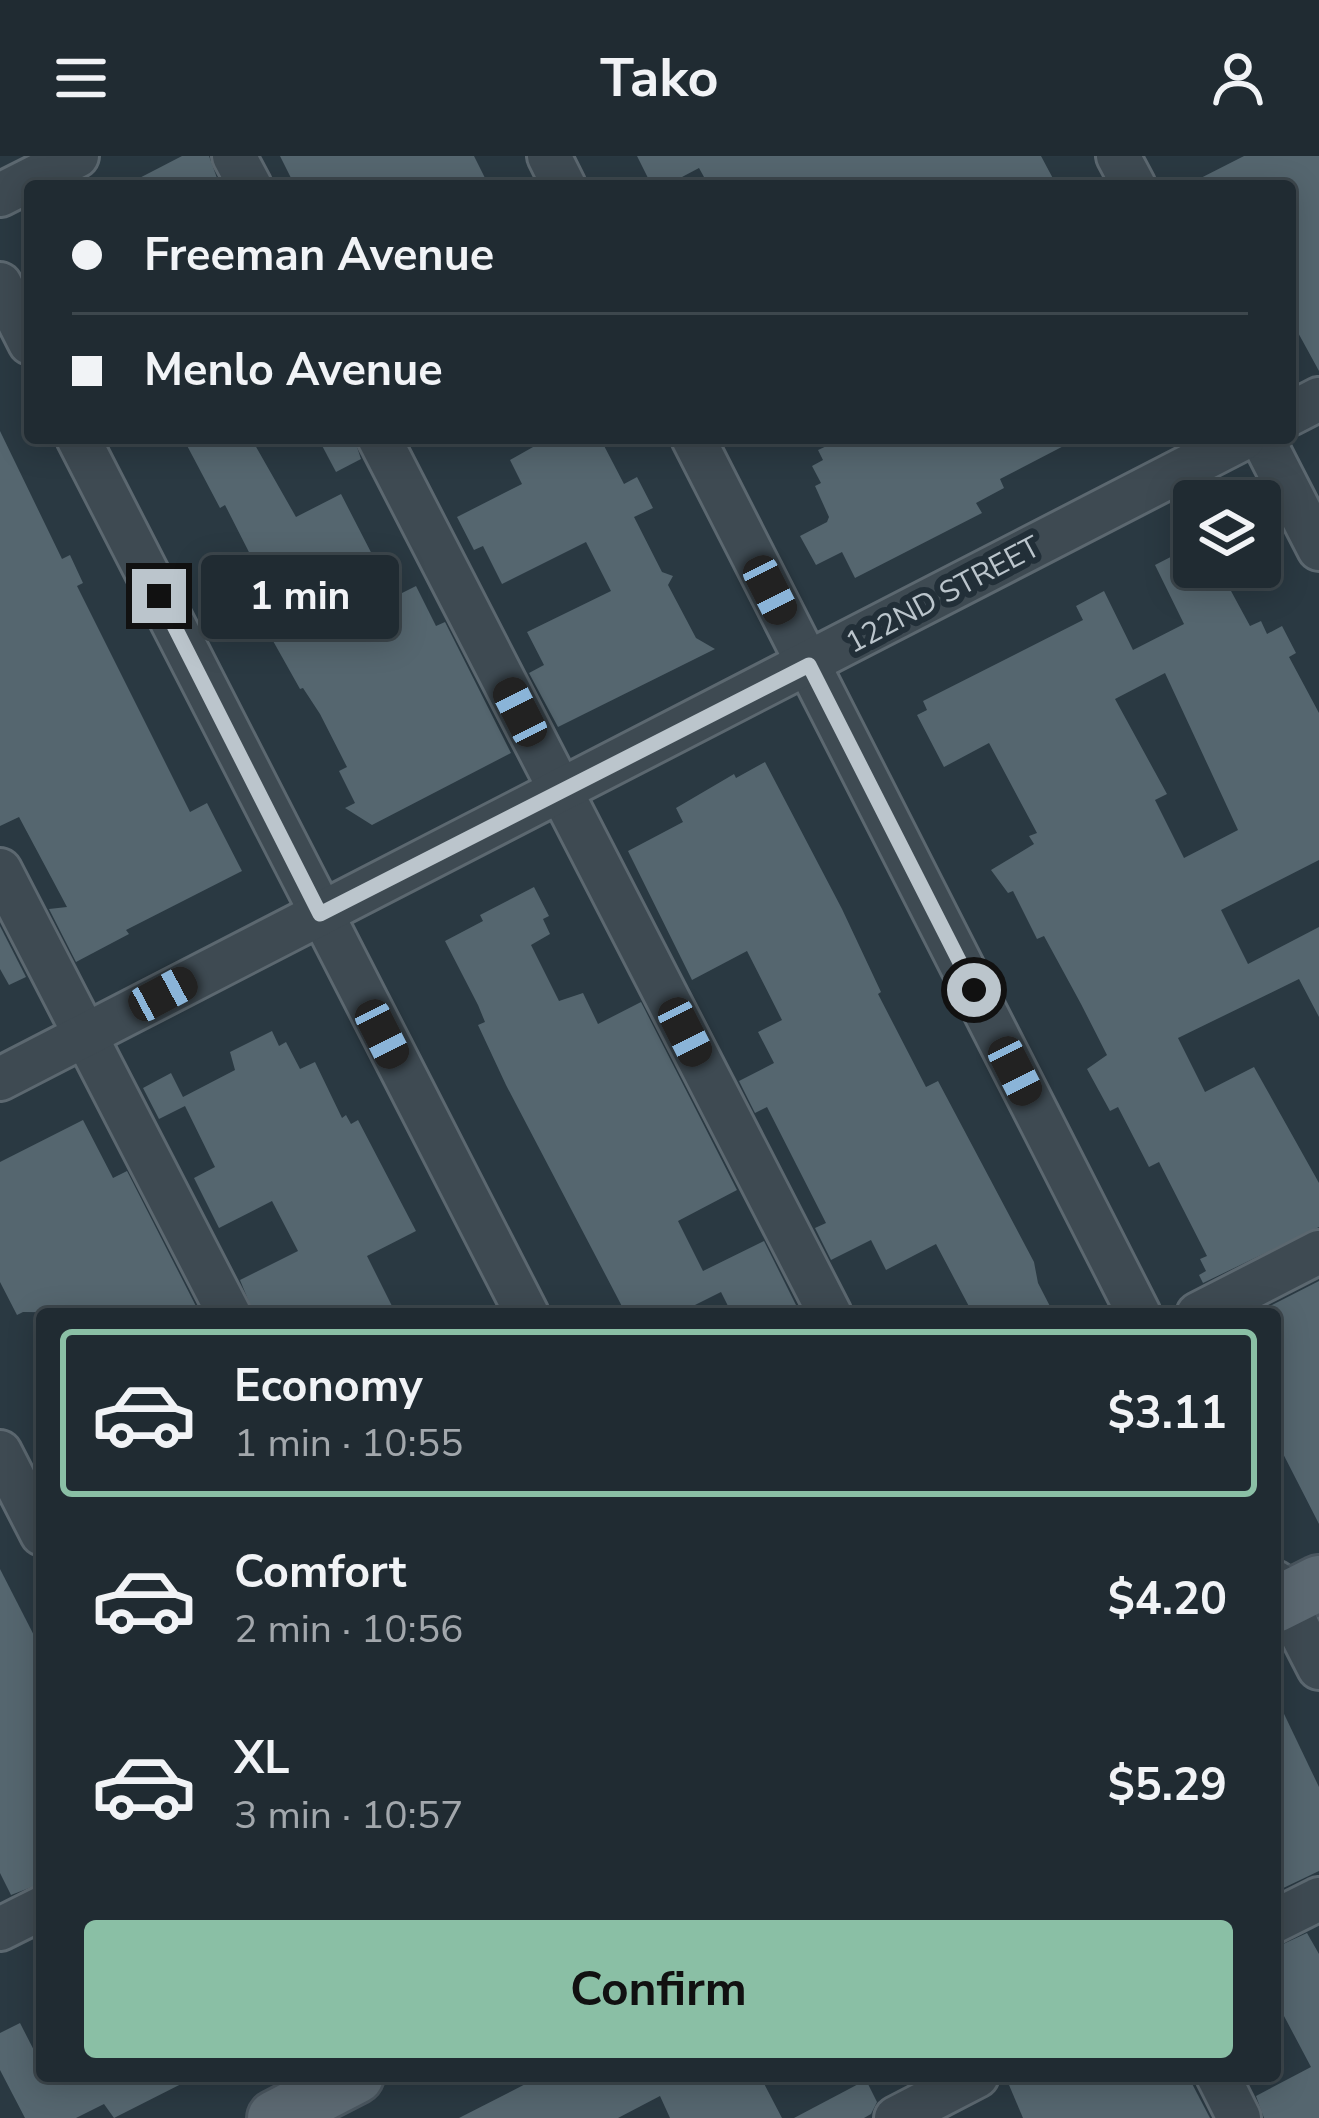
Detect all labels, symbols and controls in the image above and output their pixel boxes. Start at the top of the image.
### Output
text: Tako [600,41,719,115]
icon: menu [48,45,114,111]
icon: person [1205,45,1271,111]
text: Freeman Avenue [144,225,494,286]
text: Menlo Avenue [144,340,443,401]
map controls [1173,480,1281,588]
button: layers [1173,480,1281,588]
street label: 122ND STREET [838,526,1048,664]
car [738,550,802,630]
callout: 1 min [201,554,399,638]
route end [132,569,186,623]
text: 1 min [250,570,350,623]
car [488,672,552,752]
car [123,961,203,1027]
route start [947,963,1001,1017]
car [653,992,717,1072]
car [350,994,414,1074]
car [983,1031,1047,1111]
text: Economy [234,1356,423,1417]
icon: car [90,1359,198,1467]
text: $3.11 [1108,1383,1227,1444]
text: 1 min · 10:55 [234,1417,463,1470]
text: Comfort [234,1542,406,1603]
icon: car [90,1545,198,1653]
text: $4.20 [1108,1569,1227,1630]
text: 2 min · 10:56 [234,1603,463,1656]
text: XL [234,1728,290,1789]
icon: car [90,1731,198,1839]
text: $5.29 [1108,1755,1227,1816]
text: 3 min · 10:57 [234,1789,463,1842]
button: Confirm [84,1920,1233,2058]

